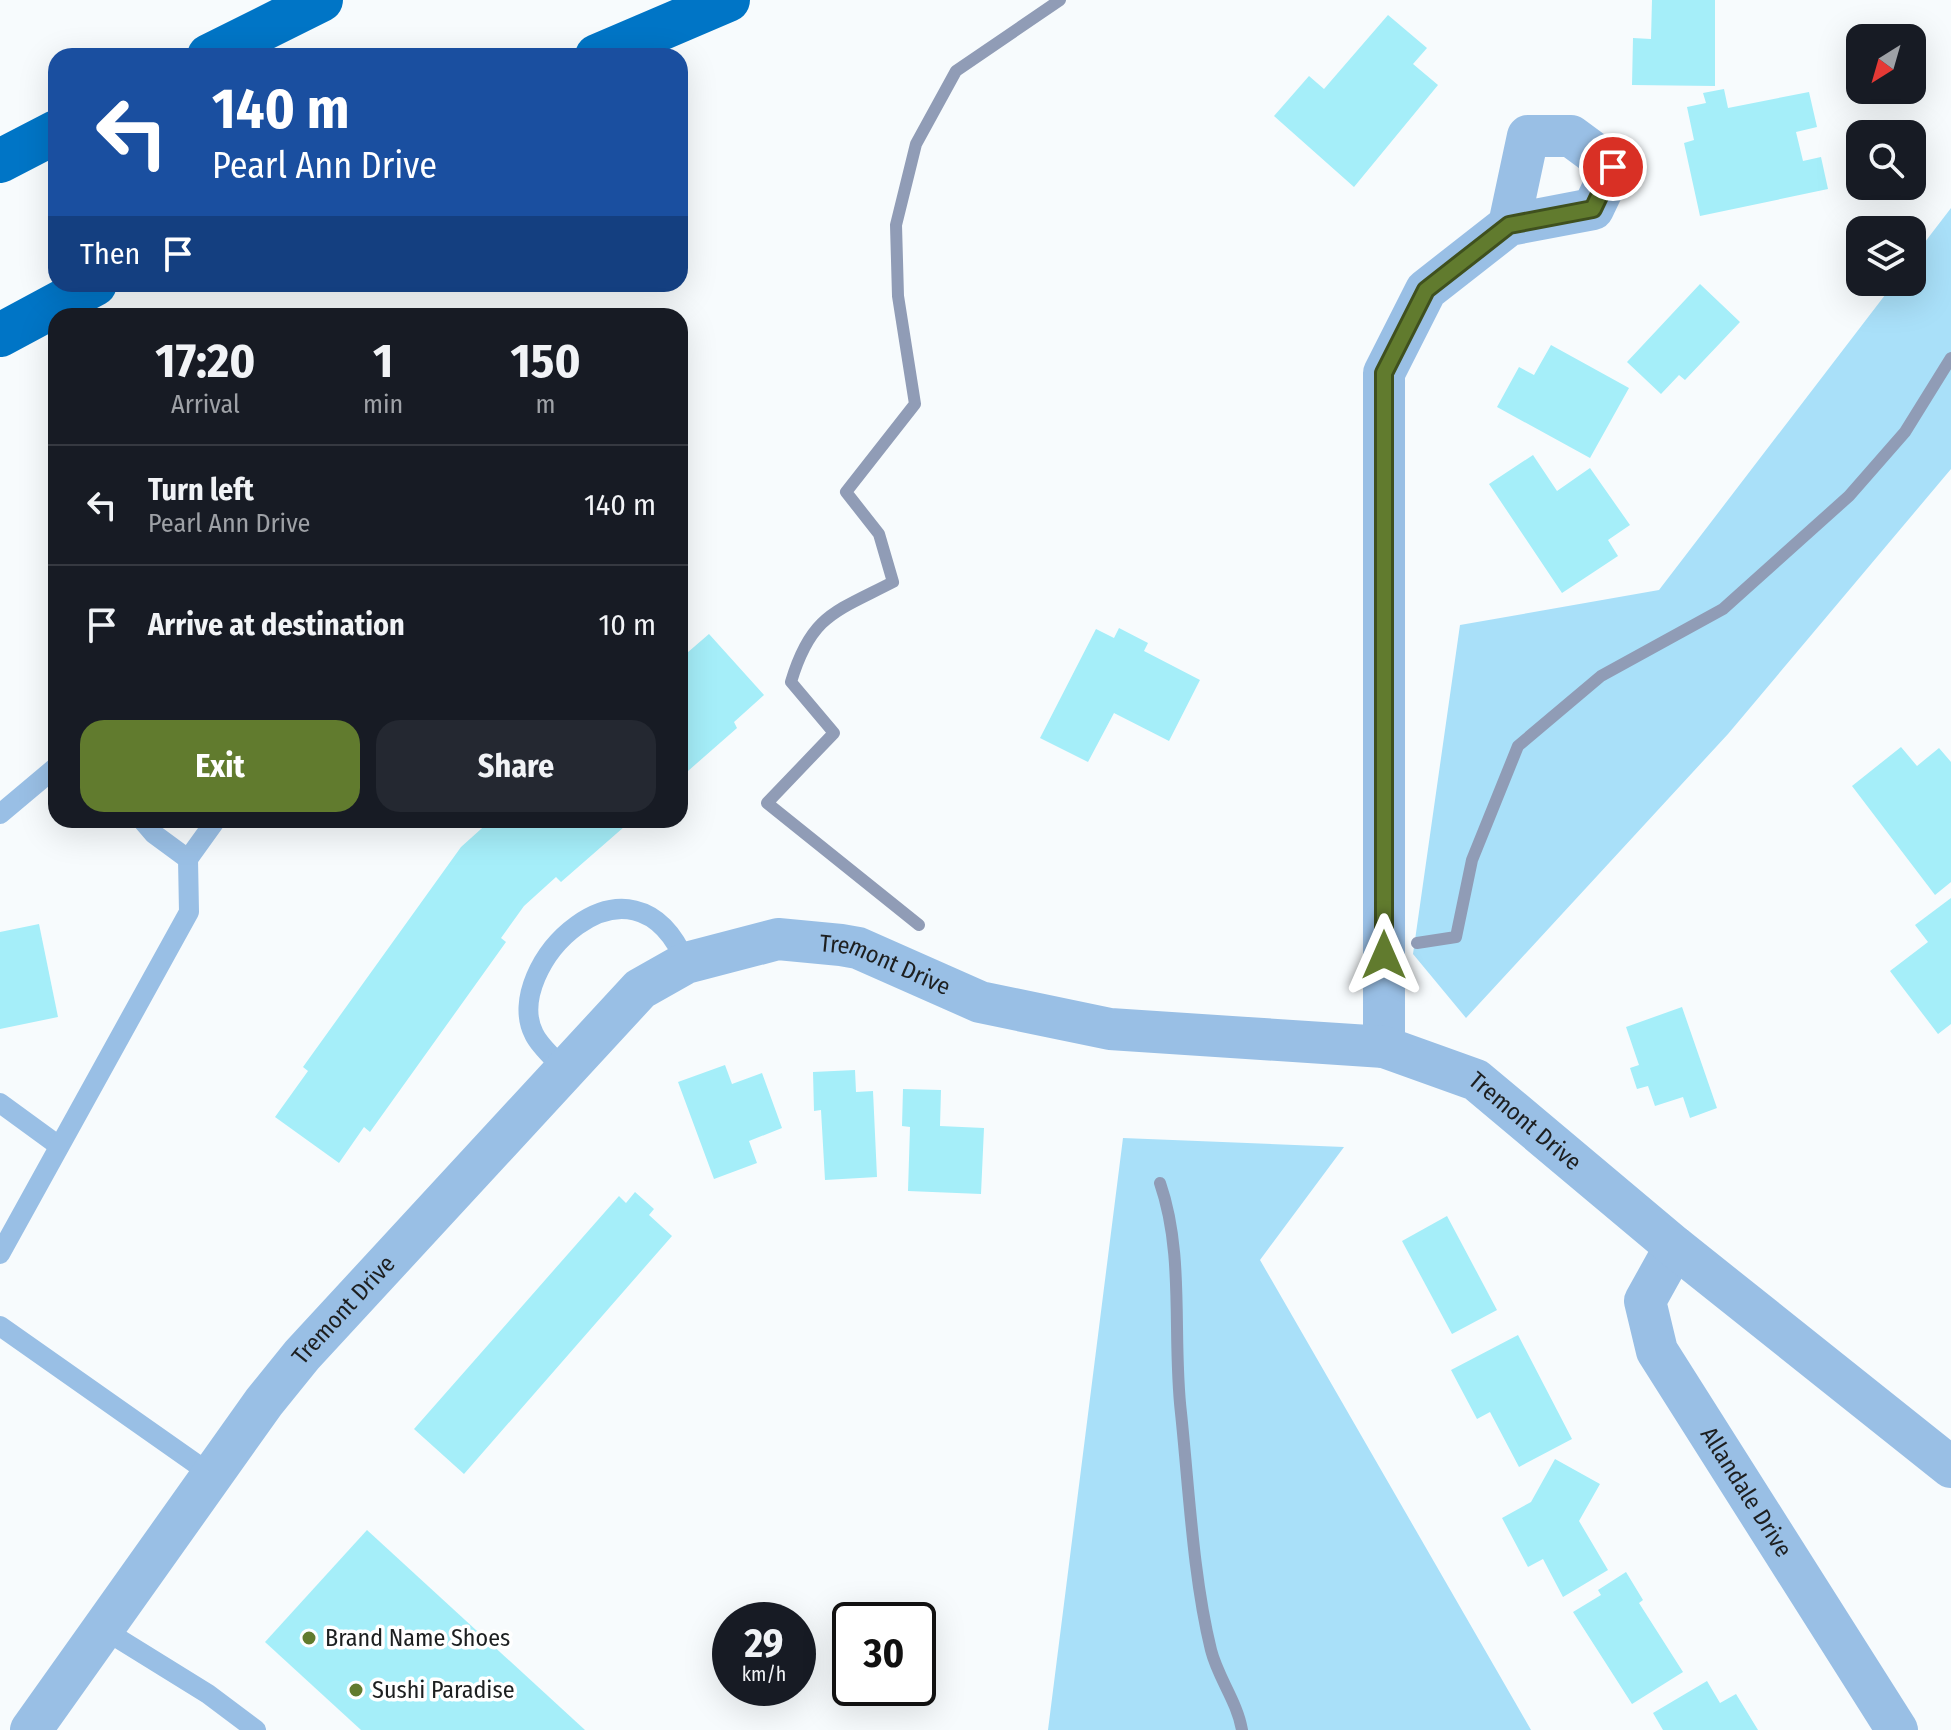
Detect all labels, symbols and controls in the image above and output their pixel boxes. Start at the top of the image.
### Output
north arrow [1846,24,1926,104]
map controls [1846,24,1926,296]
text: 140 m [212,76,349,143]
icon: left [80,80,184,184]
button: search [1846,120,1926,200]
pin [1579,133,1647,201]
text: Pearl Ann Drive [212,144,437,188]
icon: arrive [1591,145,1635,189]
button: layers [1846,216,1926,296]
icon: arrive [156,232,200,276]
text: Then [80,236,140,272]
text: 17:20 [155,332,256,390]
text: 1 [373,332,393,390]
text: 150 [511,332,581,390]
text: Arrival [171,389,240,420]
text: min [363,389,403,420]
text: m [536,389,556,420]
text: Turn left [148,472,254,508]
icon: left [80,483,124,527]
text: 140 m [584,487,656,523]
text: Pearl Ann Drive [148,508,310,539]
icon: arrive [80,603,124,647]
text: Arrive at destination [148,607,405,643]
text: 10 m [599,607,656,643]
button: Exit [80,720,360,812]
button: Share [376,720,656,812]
position arrow [1342,913,1426,997]
street label: Tremont Drive [819,929,955,1001]
street label: Tremont Drive [1463,1066,1587,1176]
street label: Tremont Drive [286,1250,401,1370]
street label: Allandale Drive [1695,1422,1798,1562]
speed limit sign: 30 [832,1602,936,1706]
text: 29 [744,1620,783,1668]
place label: Brand Name Shoes [325,1624,510,1652]
marker: Brand Name Shoes [300,1629,318,1647]
text: km/h [742,1662,786,1686]
place label: Sushi Paradise [372,1676,515,1704]
marker: Sushi Paradise [347,1681,365,1699]

